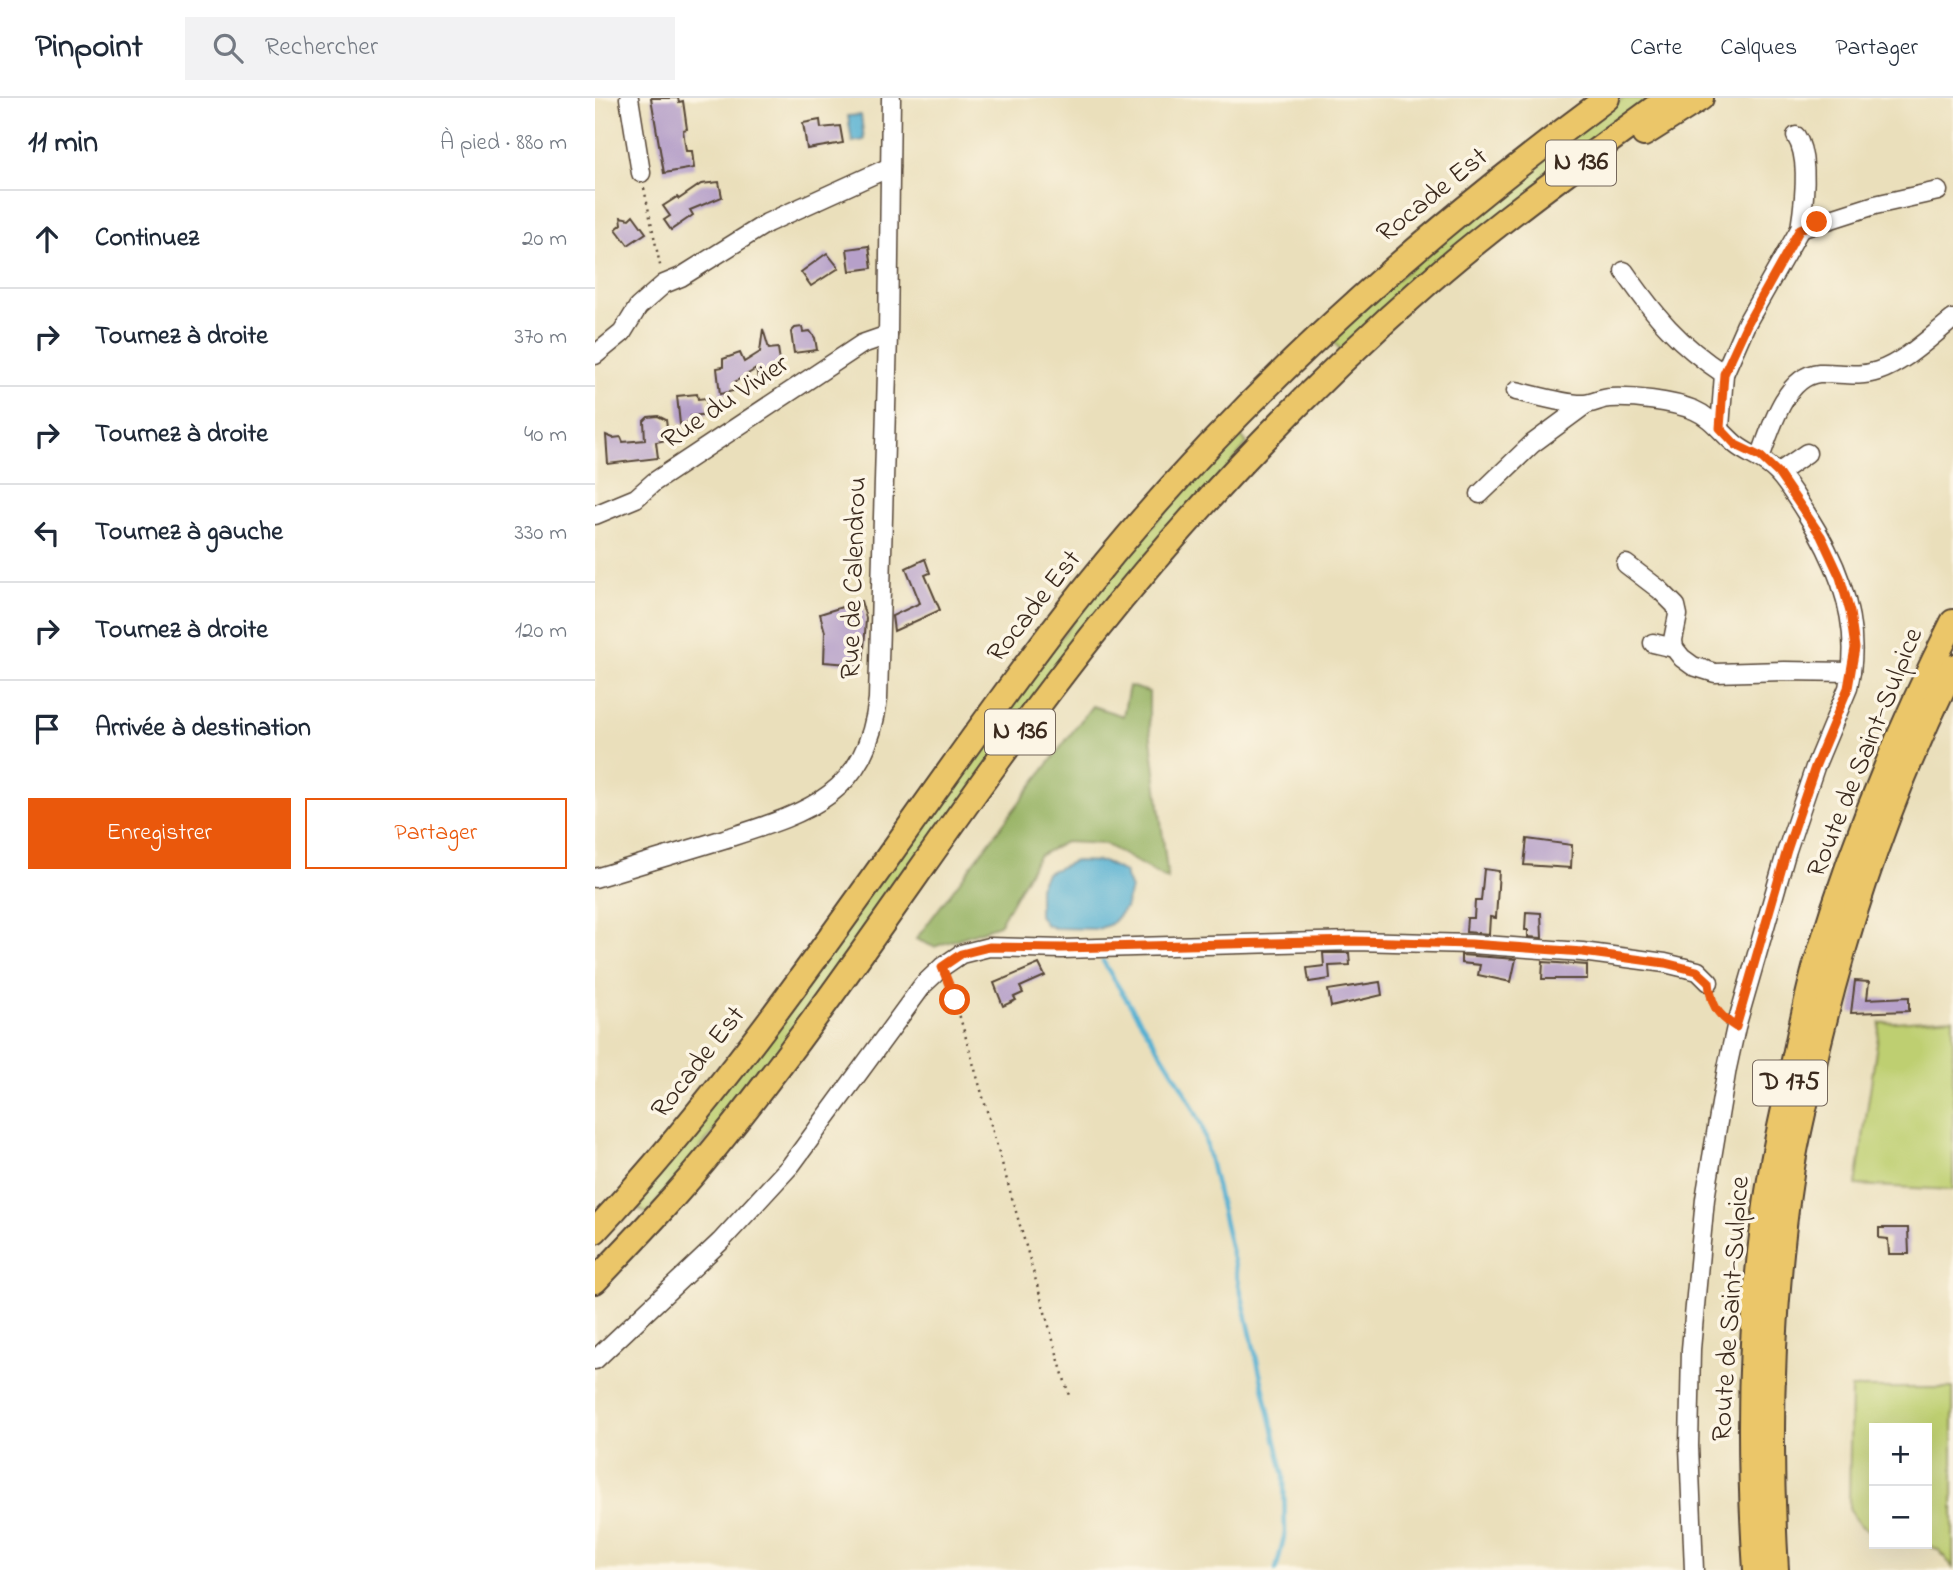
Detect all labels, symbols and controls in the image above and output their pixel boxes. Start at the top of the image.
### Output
search box [185,17,675,80]
text: Pinpoint [35,24,143,72]
icon: search [209,29,247,67]
text: Rechercher [265,29,378,67]
text: Carte [1630,31,1682,66]
text: Calques [1720,31,1797,66]
text: Partager [1835,31,1918,66]
text: 11 min [28,122,98,166]
text: À pied · 880 m [440,127,567,160]
street label: Rocade Est [1368,138,1498,254]
road number: N 136 [1546,141,1616,186]
route end [1801,206,1832,237]
icon: ahead [28,220,66,258]
text: Continuez [95,220,199,258]
text: 20 m [522,223,567,256]
icon: right [28,318,66,356]
text: Tournez à droite [95,318,268,356]
text: 370 m [514,321,567,354]
street label: Rue du Vivier [654,345,798,461]
icon: right [28,416,66,454]
text: Tournez à droite [95,416,268,454]
text: 40 m [524,419,567,452]
street label: Rue de Calendrou [831,476,879,680]
icon: left [28,514,66,552]
text: Tournez à gauche [95,514,283,552]
text: 330 m [514,517,567,550]
street label: Rocade Est [978,542,1092,672]
icon: right [28,612,66,650]
text: Tournez à droite [95,612,268,650]
text: 120 m [515,615,567,648]
street label: Route de Saint-Sulpice [1797,622,1935,884]
icon: arrive [28,710,66,748]
text: Arrivée à destination [95,710,311,748]
road number: N 136 [985,710,1055,754]
button: Enregistrer [28,798,291,869]
button: Partager [305,798,567,869]
route start [939,984,970,1015]
street label: Rocade Est [642,998,756,1128]
road number: D 175 [1753,1060,1827,1106]
street label: Route de Saint-Sulpice [1702,1174,1762,1443]
map controls [1869,1423,1932,1549]
button: + [1869,1423,1932,1486]
button: − [1869,1486,1932,1549]

